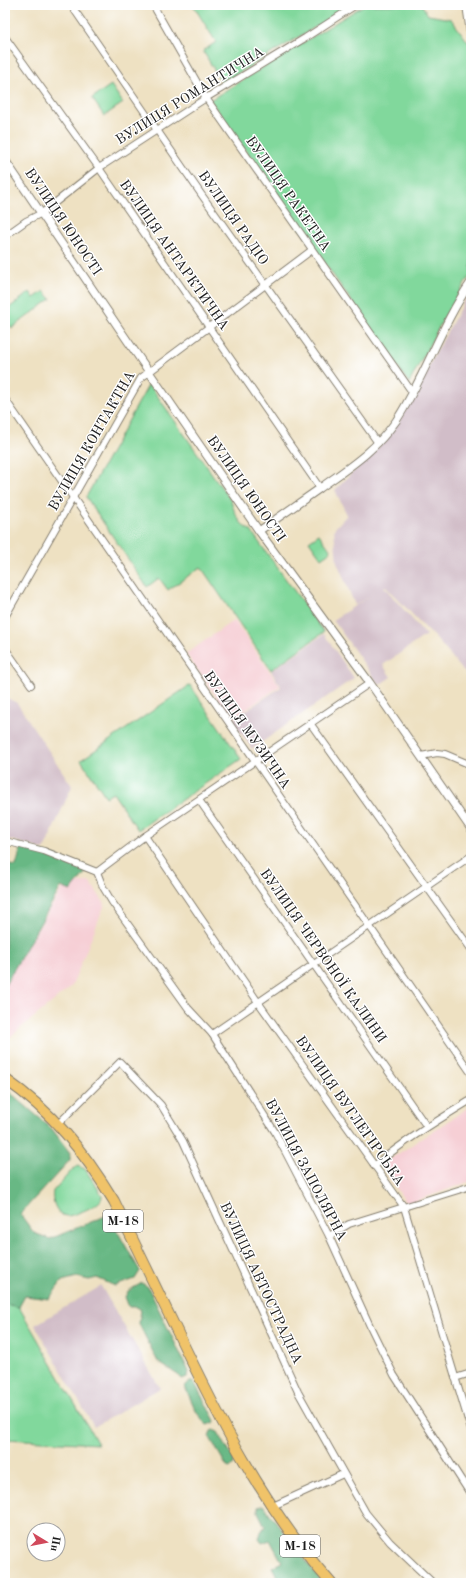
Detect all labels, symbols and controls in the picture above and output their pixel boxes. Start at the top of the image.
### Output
street label: ВУЛИЦЯ РОМАНТИЧНА [114,44,267,147]
street label: ВУЛИЦЯ РАКЕТНА [243,134,333,254]
street label: ВУЛИЦЯ ЮНОСТІ [22,166,104,278]
street label: ВУЛИЦЯ РАДІО [195,169,271,268]
street label: ВУЛИЦЯ АНТАРКТИЧНА [117,177,231,333]
street label: ВУЛИЦЯ КОНТАКТНА [46,369,138,513]
street label: ВУЛИЦЯ ЮНОСТІ [204,433,288,545]
street label: ВУЛИЦЯ МУЗИЧНА [201,669,293,792]
street label: ВУЛИЦЯ ЧЕРВОНОЇ КАЛИНИ [257,865,391,1046]
street label: ВУЛИЦЯ ВУГЛЕГІРСЬКА [293,1034,407,1188]
street label: ВУЛИЦЯ ЗАПОЛЯРНА [263,1097,349,1243]
street label: ВУЛИЦЯ АВТОСТРАДНА [217,1200,305,1366]
road number: М-18 [103,1210,143,1232]
north arrow [26,1522,66,1562]
text: Пн [48,1535,61,1552]
road number: М-18 [280,1535,320,1557]

